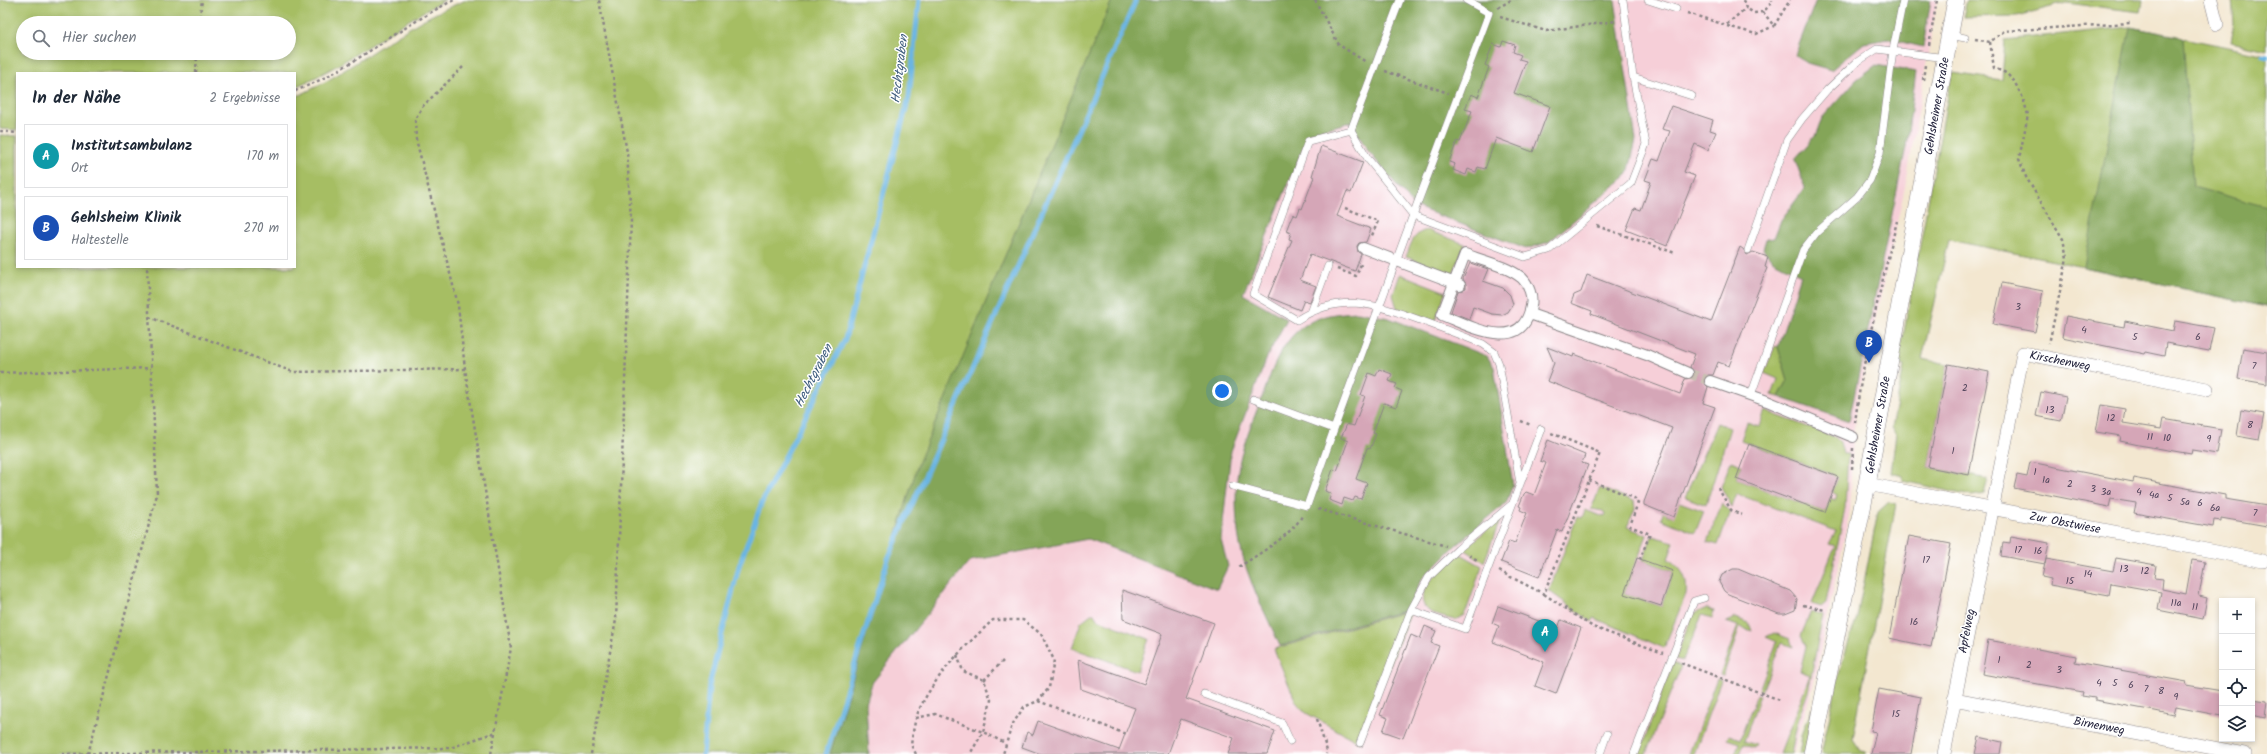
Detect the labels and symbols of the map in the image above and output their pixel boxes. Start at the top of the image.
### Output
water label: Hechtgraben [885,33,915,104]
street label: Gehlsheimer Straße [1919,55,1955,156]
house number: 3 [2015,299,2021,315]
house number: 4 [2081,322,2087,338]
house number: 5 [2132,329,2138,345]
house number: 6 [2195,329,2201,345]
pin: B [1856,330,1882,363]
water label: Hechtgraben [789,340,839,411]
street label: Kirschenweg [2028,346,2092,376]
house number: 7 [2252,358,2257,374]
street label: Gehlsheimer Straße [1860,374,1896,475]
house number: 2 [1962,380,1968,396]
your location [1212,381,1232,401]
house number: 13 [2046,402,2055,418]
house number: 12 [2107,410,2116,426]
house number: 8 [2247,417,2254,433]
house number: 11 [2147,429,2153,445]
house number: 10 [2163,430,2171,446]
house number: 9 [2207,431,2212,447]
house number: 1 [1951,443,1955,459]
house number: 1 [2033,464,2037,480]
house number: 1a [2042,472,2050,488]
house number: 2 [2067,476,2073,492]
house number: 3 [2090,481,2096,497]
house number: 3a [2101,484,2112,500]
house number: 4 [2136,484,2142,500]
house number: 4a [2149,487,2159,503]
house number: 5 [2167,490,2173,506]
house number: 5a [2180,494,2190,510]
house number: 6 [2197,495,2203,511]
house number: 6a [2210,500,2220,516]
house number: 7 [2253,505,2258,521]
street label: Zur Obstwiese [2028,507,2103,539]
house number: 17 [2014,542,2022,558]
house number: 16 [2034,543,2042,559]
house number: 17 [1922,552,1930,568]
house number: 13 [2120,561,2129,577]
house number: 12 [2141,563,2150,579]
house number: 14 [2084,566,2093,582]
house number: 15 [2066,573,2075,589]
house number: 11a [2171,595,2182,611]
house number: 11 [2192,599,2198,615]
street label: Apfelweg [1953,607,1981,655]
house number: 16 [1910,614,1918,630]
pin: A [1532,619,1558,652]
house number: 1 [1997,652,2001,668]
house number: 2 [2026,657,2032,673]
house number: 3 [2056,662,2062,678]
house number: 4 [2096,675,2102,691]
house number: 5 [2112,675,2118,691]
house number: 6 [2128,677,2134,693]
house number: 7 [2144,681,2149,697]
house number: 8 [2158,683,2165,699]
house number: 9 [2174,689,2179,705]
house number: 15 [1892,706,1901,722]
street label: Birnenweg [2072,712,2127,740]

